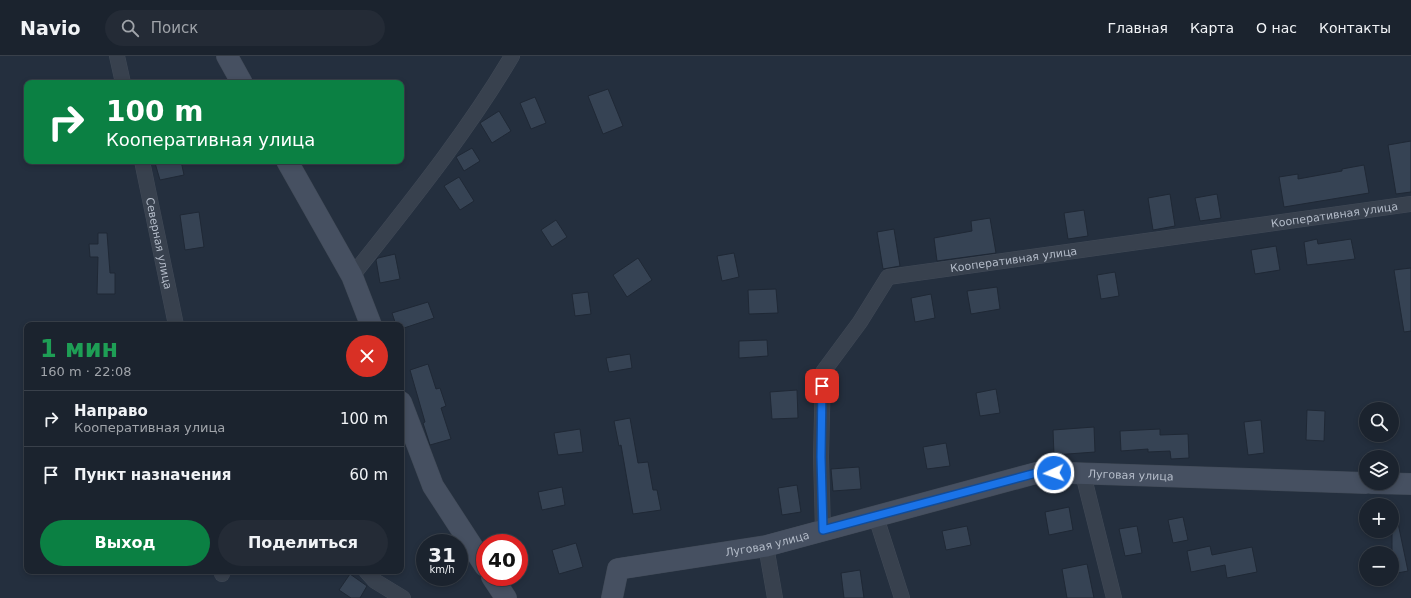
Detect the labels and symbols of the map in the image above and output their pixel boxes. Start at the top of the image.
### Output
street label: Северная улица [143,196,175,290]
street label: Кооперативная улица [1270,199,1399,230]
street label: Кооперативная улица [949,244,1078,275]
pin [805,369,839,403]
position arrow [1033,452,1075,494]
street label: Луговая улица [1088,467,1174,483]
street label: Луговая улица [724,528,811,559]
speed limit sign: 40 [476,534,528,586]

